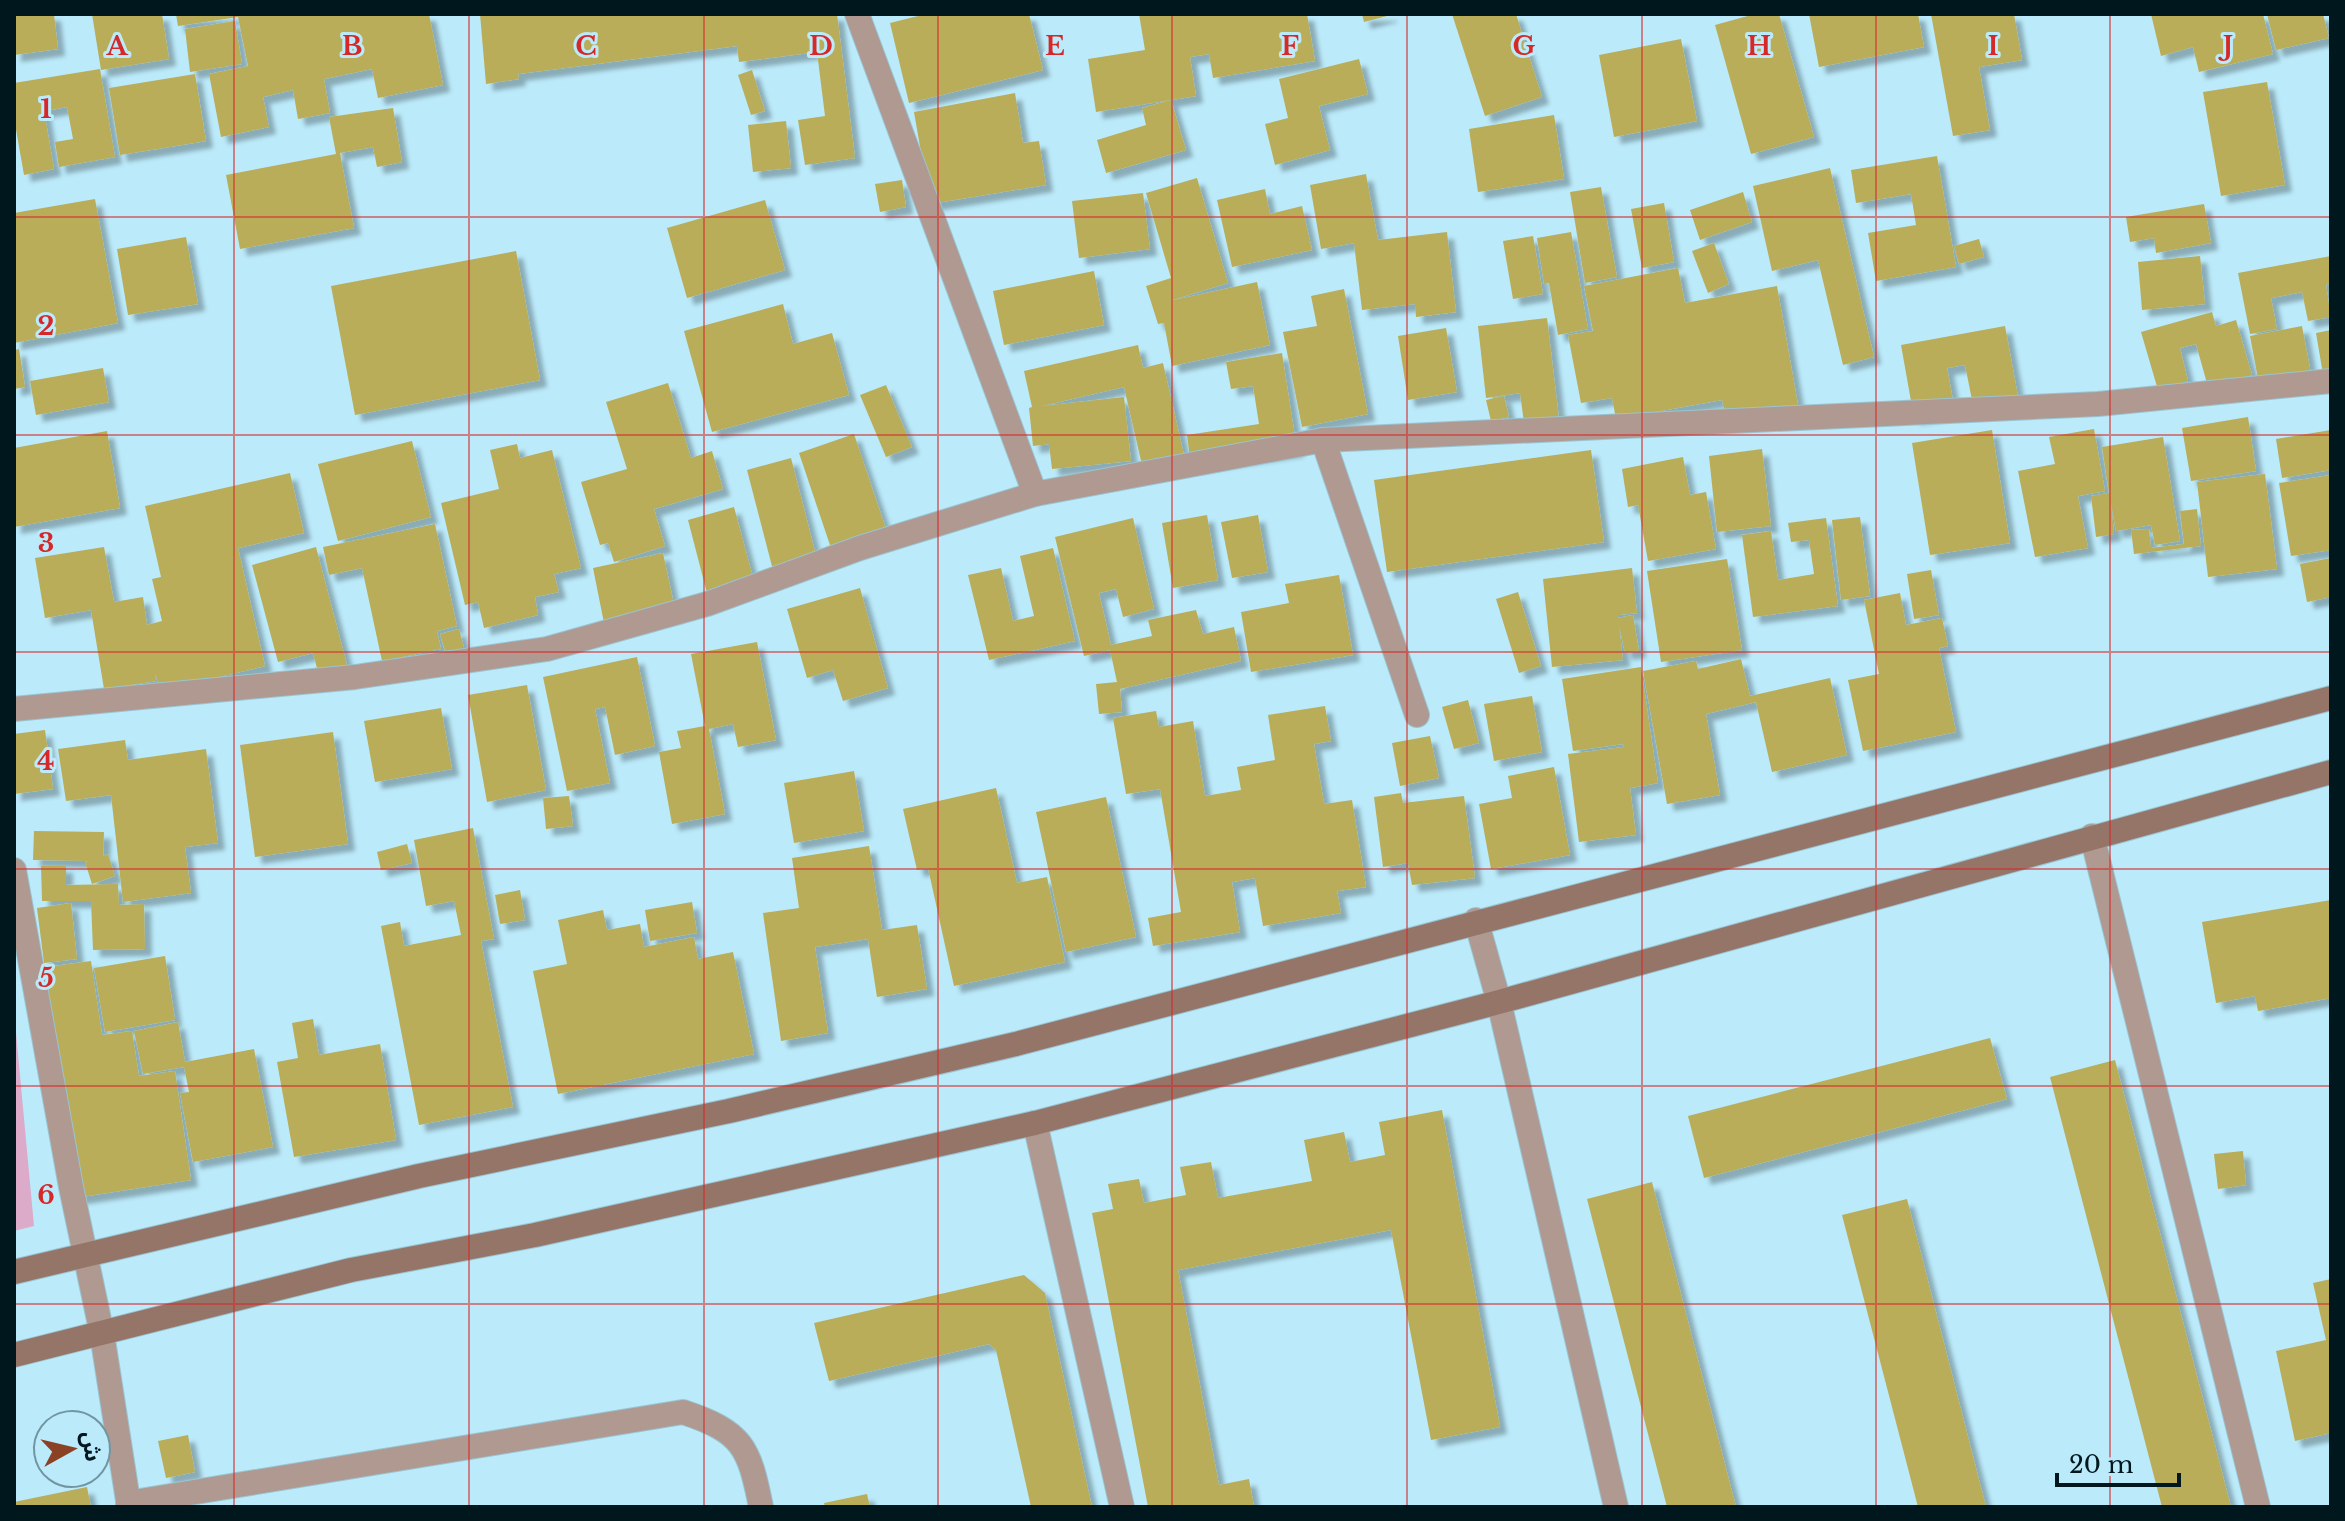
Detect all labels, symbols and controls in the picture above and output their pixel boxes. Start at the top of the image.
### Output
text: A [105,30,128,62]
text: B [342,30,362,62]
text: C [575,30,597,62]
text: D [809,30,833,62]
text: E [1045,30,1065,62]
text: F [1281,30,1299,62]
text: G [1513,30,1536,62]
text: H [1747,30,1771,62]
text: I [1987,30,1999,62]
text: J [2218,30,2233,62]
text: 1 [40,93,52,125]
text: 2 [38,310,54,342]
text: 3 [38,527,54,559]
text: 4 [37,745,55,777]
text: 5 [38,962,54,994]
text: 6 [37,1179,55,1211]
north arrow [32,1409,112,1489]
text: ش [76,1429,107,1463]
scale bar [2057,1437,2179,1487]
text: 20 m [2069,1450,2134,1479]

